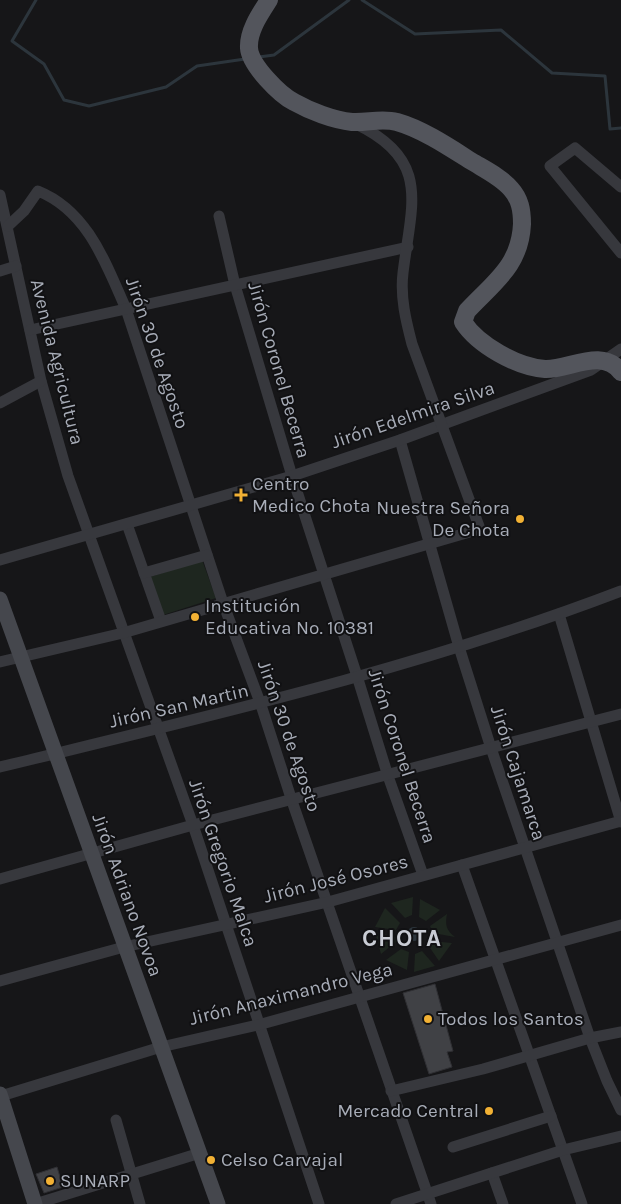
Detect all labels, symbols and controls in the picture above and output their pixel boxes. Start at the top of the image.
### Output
street label: Jirón 30 de Agosto [121,274,193,432]
street label: Avenida Agricultura [26,277,88,447]
street label: Jirón Coronel Becerra [243,279,315,461]
street label: Jirón Edelmira Silva [328,377,498,453]
place label: Centro Medico Chota [252,473,371,517]
marker: Centro Medico Chota [234,488,248,502]
place label: Nuestra Señora De Chota [376,497,510,541]
marker: Nuestra Señora De Chota [514,513,526,525]
place label: Institución Educativa No. 10381 [205,595,374,639]
marker: Institución Educativa No. 10381 [189,611,201,623]
street label: Jirón 30 de Agosto [253,657,325,815]
street label: Jirón Coronel Becerra [363,666,441,846]
street label: Jirón San Martin [107,679,251,733]
street label: Jirón Cajamarca [486,703,550,843]
street label: Jirón Gregorio Malca [184,776,262,950]
street label: Jirón Adriano Novoa [87,810,167,980]
street label: Jirón José Osores [261,850,411,908]
district label: CHOTA [362,924,442,952]
street label: Jirón Anaximandro Vega [187,958,395,1030]
place label: Todos los Santos [438,1008,584,1030]
marker: Todos los Santos [422,1013,434,1025]
place label: Mercado Central [337,1100,479,1122]
marker: Mercado Central [483,1105,495,1117]
place label: Celso Carvajal [221,1149,343,1171]
marker: Celso Carvajal [205,1154,217,1166]
place label: SUNARP [60,1170,130,1192]
marker: SUNARP [44,1175,56,1187]

